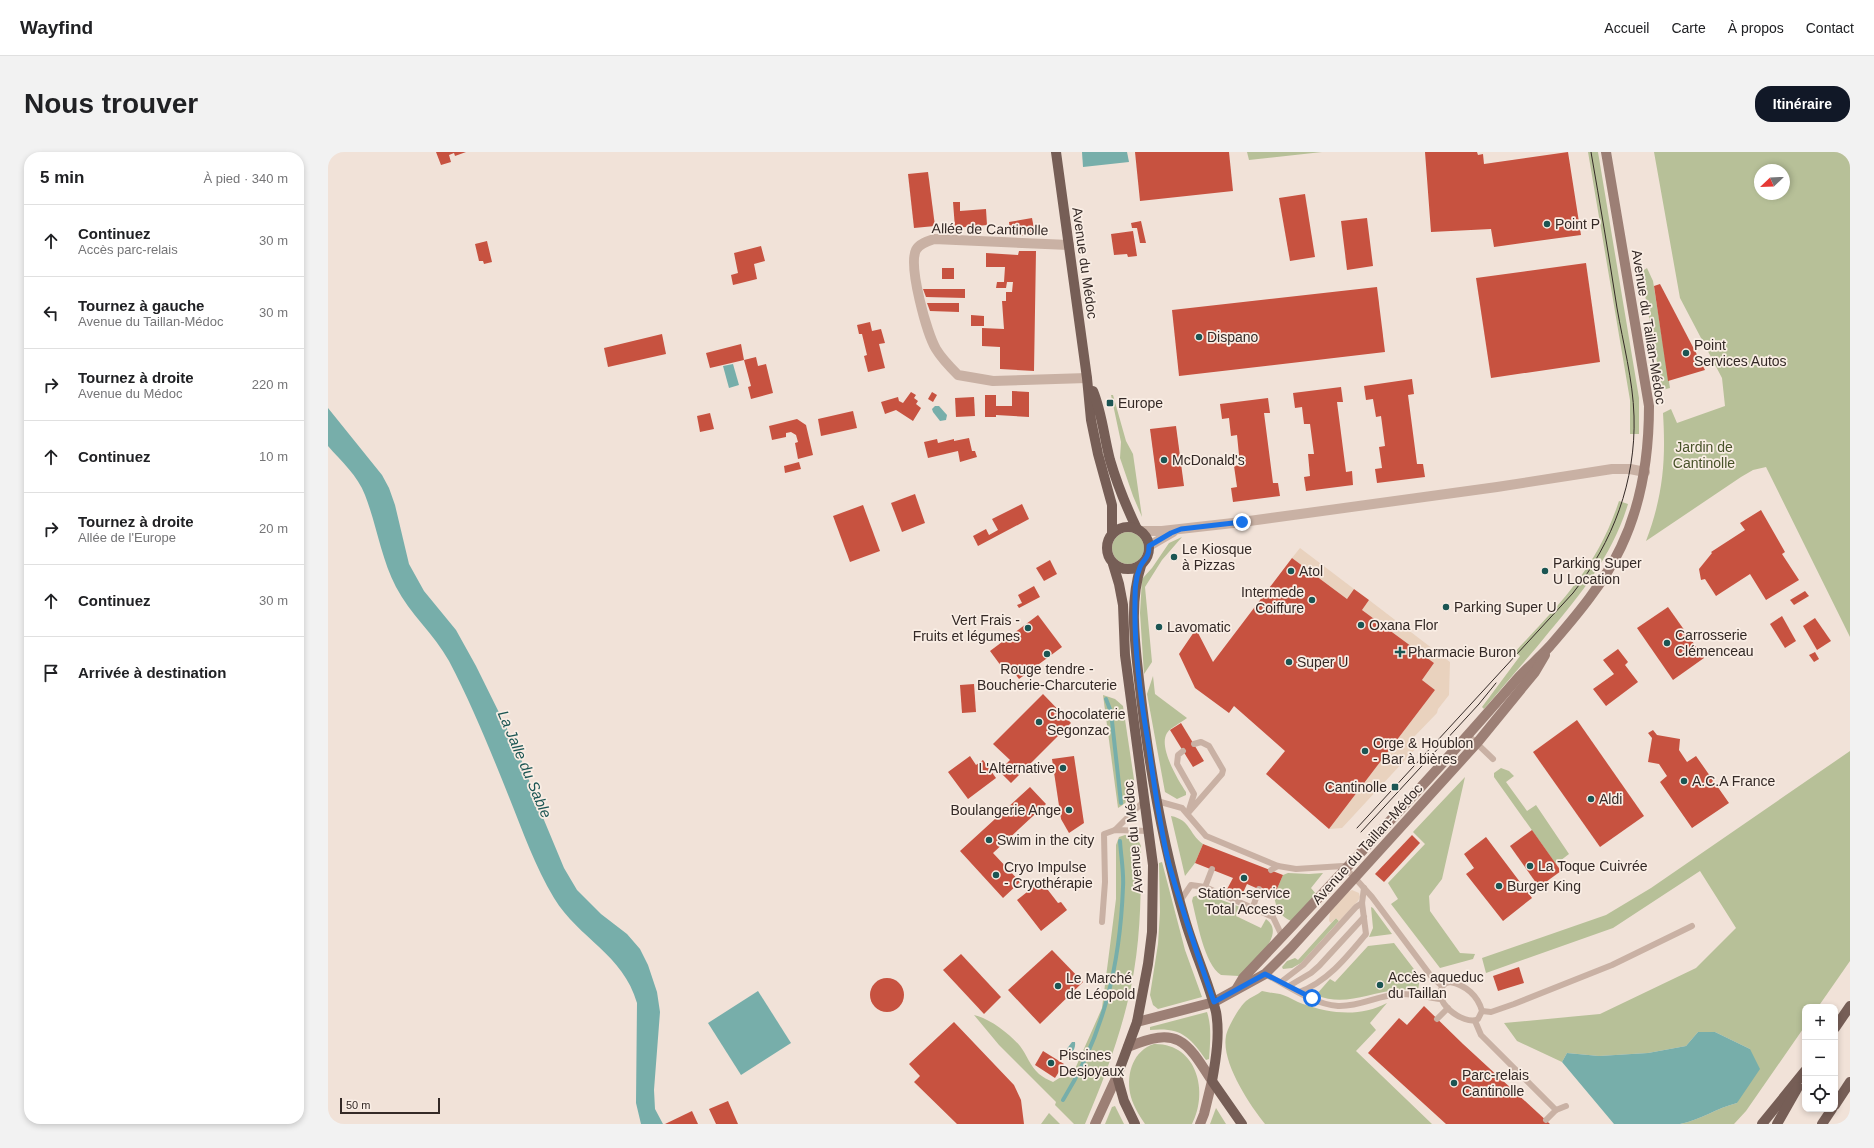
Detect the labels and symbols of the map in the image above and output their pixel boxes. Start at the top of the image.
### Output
north arrow [1754,164,1790,200]
street label: Avenue du Médoc [1069,206,1101,320]
place label: Point P [1555,216,1600,232]
marker: Point P [1542,219,1552,229]
street label: Allée de Cantinolle [931,220,1049,238]
street label: Avenue du Taillan-Médoc [1629,248,1669,406]
place label: Dispano [1207,329,1259,345]
marker: Dispano [1194,332,1204,342]
place label: Point Services Autos [1694,337,1787,369]
marker: Point Services Autos [1681,348,1691,358]
place label: Europe [1118,395,1163,411]
marker: Europe [1105,398,1115,408]
park label: Jardin de Cantinolle [1673,439,1735,471]
place label: McDonald's [1172,452,1245,468]
marker: McDonald's [1159,455,1169,465]
route end [1233,513,1251,531]
place label: Le Kiosque à Pizzas [1182,541,1252,573]
marker: Le Kiosque à Pizzas [1169,552,1179,562]
place label: Parking Super U Location [1553,555,1642,587]
place label: Atol [1299,563,1323,579]
marker: Atol [1286,566,1296,576]
marker: Parking Super U Location [1540,566,1550,576]
place label: Intermede Coiffure [1241,584,1304,616]
marker: Intermede Coiffure [1307,595,1317,605]
place label: Parking Super U [1454,599,1557,615]
marker: Parking Super U [1441,602,1451,612]
place label: Vert Frais - Fruits et légumes [913,612,1020,644]
place label: Oxana Flor [1369,617,1439,633]
place label: Lavomatic [1167,619,1231,635]
marker: Oxana Flor [1356,620,1366,630]
marker: Lavomatic [1154,622,1164,632]
marker: Vert Frais - Fruits et légumes [1023,623,1033,633]
place label: Carrosserie Clémenceau [1675,627,1754,659]
marker: Carrosserie Clémenceau [1662,638,1672,648]
place label: Pharmacie Buron [1408,644,1516,660]
marker: Pharmacie Buron [1395,647,1405,657]
marker: Rouge tendre - Boucherie-Charcuterie [1042,649,1052,659]
place label: Super U [1297,654,1348,670]
marker: Super U [1284,657,1294,667]
place label: Rouge tendre - Boucherie-Charcuterie [977,661,1117,693]
place label: Chocolaterie Segonzac [1047,706,1126,738]
water label: La Jalle du Sable [495,708,555,820]
marker: Chocolaterie Segonzac [1034,717,1044,727]
place label: Orge & Houblon - Bar à bières [1373,735,1473,767]
marker: Orge & Houblon - Bar à bières [1360,746,1370,756]
place label: L'Alternative [978,760,1055,776]
marker: L'Alternative [1058,763,1068,773]
place label: A.C.A France [1692,773,1775,789]
marker: A.C.A France [1679,776,1689,786]
place label: Cantinolle [1325,779,1387,795]
street label: Avenue du Médoc [1120,780,1146,894]
street label: Avenue du Taillan-Médoc [1309,780,1425,908]
marker: Cantinolle [1390,782,1400,792]
place label: Aldi [1599,791,1622,807]
marker: Aldi [1586,794,1596,804]
place label: Boulangerie Ange [950,802,1061,818]
marker: Boulangerie Ange [1064,805,1074,815]
place label: Swim in the city [997,832,1094,848]
marker: Swim in the city [984,835,994,845]
place label: La Toque Cuivrée [1538,858,1648,874]
place label: Cryo Impulse - Cryothérapie [1004,859,1093,891]
marker: La Toque Cuivrée [1525,861,1535,871]
marker: Cryo Impulse - Cryothérapie [991,870,1001,880]
marker: Station-service Total Access [1239,873,1249,883]
place label: Burger King [1507,878,1581,894]
marker: Burger King [1494,881,1504,891]
place label: Station-service Total Access [1198,885,1291,917]
place label: Accès aqueduc du Taillan [1388,969,1484,1001]
place label: Le Marché de Léopold [1066,970,1135,1002]
marker: Accès aqueduc du Taillan [1375,980,1385,990]
marker: Le Marché de Léopold [1053,981,1063,991]
route start [1303,989,1321,1007]
place label: Piscines Desjoyaux [1059,1047,1124,1079]
marker: Piscines Desjoyaux [1046,1058,1056,1068]
place label: Parc-relais Cantinolle [1462,1067,1529,1099]
marker: Parc-relais Cantinolle [1449,1078,1459,1088]
scale bar [340,1096,440,1115]

